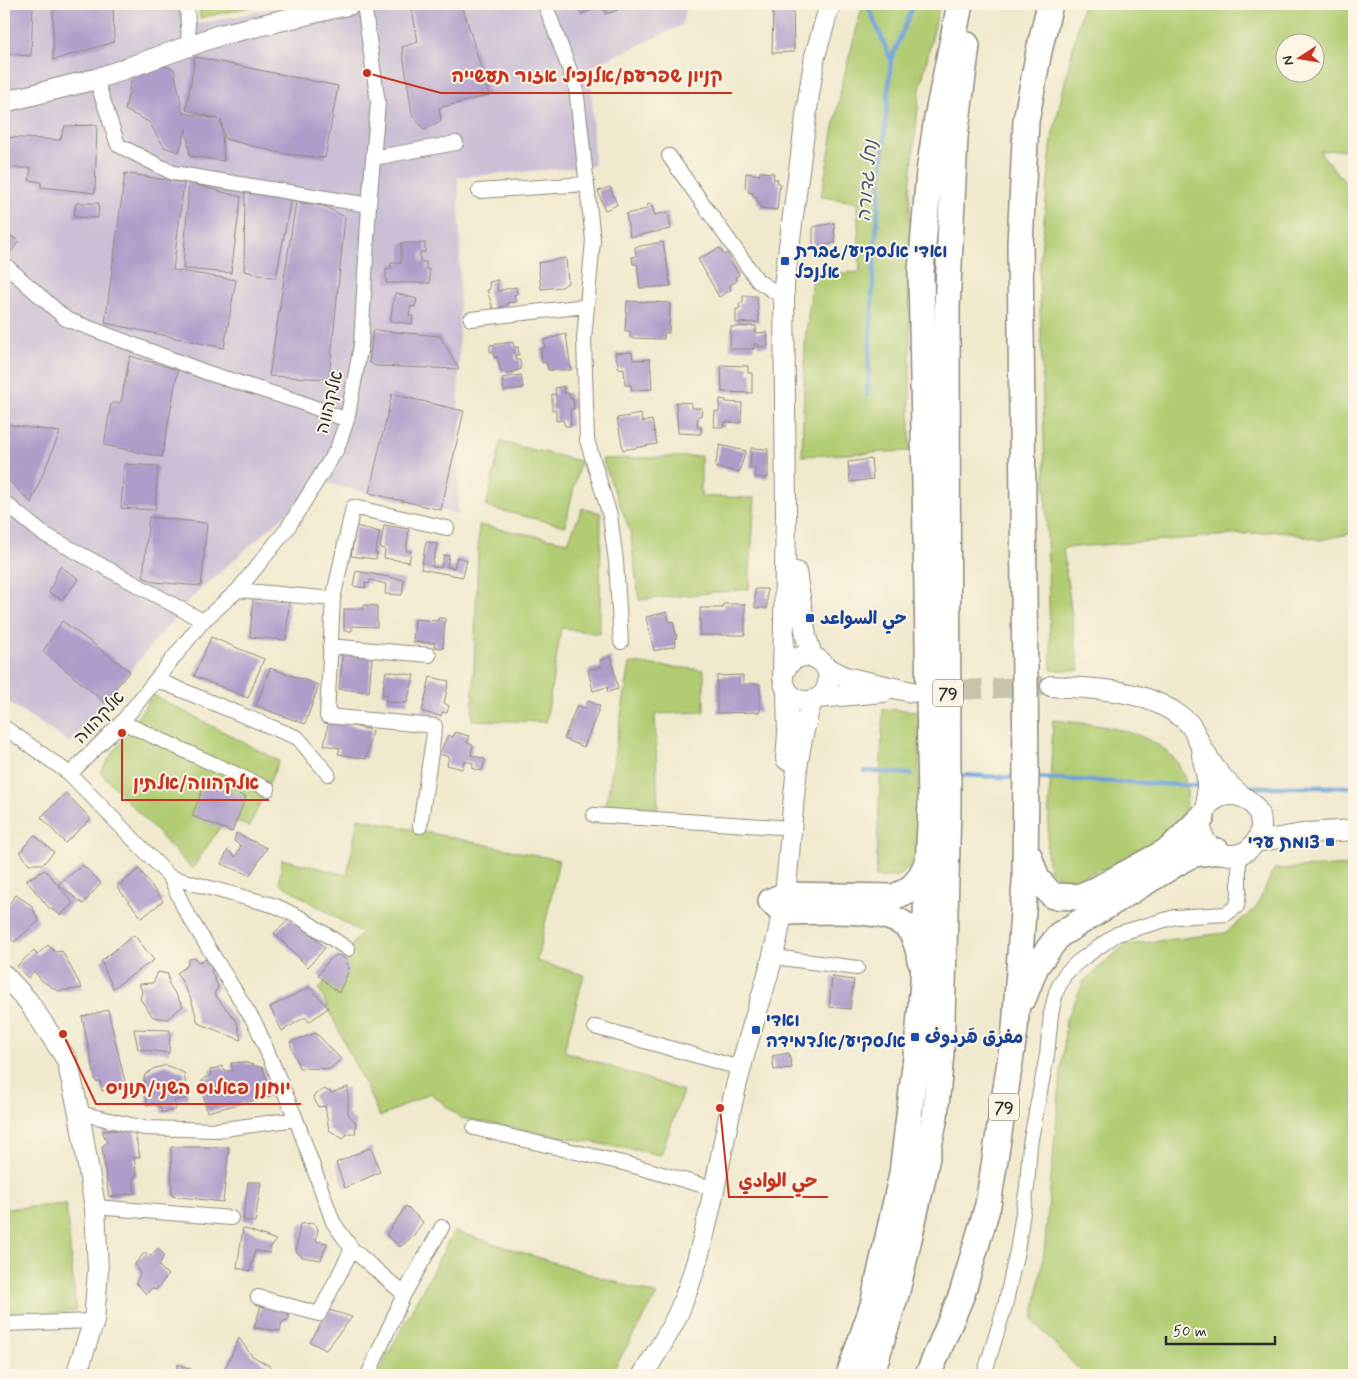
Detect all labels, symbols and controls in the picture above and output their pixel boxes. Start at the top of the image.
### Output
north arrow [1276,32,1326,82]
text: N [1278,54,1298,67]
callout: קניון שפרעם/אלנכיל אזור תעשייה [441,59,732,93]
text: קניון שפרעם/אלנכיל אזור תעשייה [451,64,723,89]
water label: נחל גדורה [851,138,884,223]
place label: ואדי אלסקיע/גברת אלנכל [793,240,947,285]
marker: ואדי אלסקיע/גברת אלנכל [779,255,791,267]
street label: אלקהווה [311,368,349,436]
place label: حي السواعد [820,607,907,634]
marker: حي السواعد [804,612,816,624]
road number: 79 [933,680,963,706]
street label: אלקהווה [69,686,131,749]
callout: אלקהווה/אלתין [122,766,269,800]
text: אלקהווה/אלתין [133,771,259,796]
place label: צומת עדי [1248,831,1320,855]
marker: צומת עדי [1324,836,1336,848]
place label: ואדי אלסקיע/אלדמידה [766,1009,906,1054]
marker: ואדי אלסקיע/אלדמידה [750,1024,762,1036]
place label: مفرق هَردوف [925,1026,1023,1050]
marker: مفرق هَردوف [909,1031,921,1043]
callout: יוחנן פאלוס השני/תוניס [96,1070,301,1104]
text: יוחנן פאלוס השני/תוניס [106,1076,290,1101]
road number: 79 [989,1094,1019,1120]
callout: حي الوادي [729,1163,828,1197]
text: حي الوادي [739,1169,817,1197]
scale bar [1166,1314,1274,1346]
text: 50 m [1173,1322,1207,1342]

